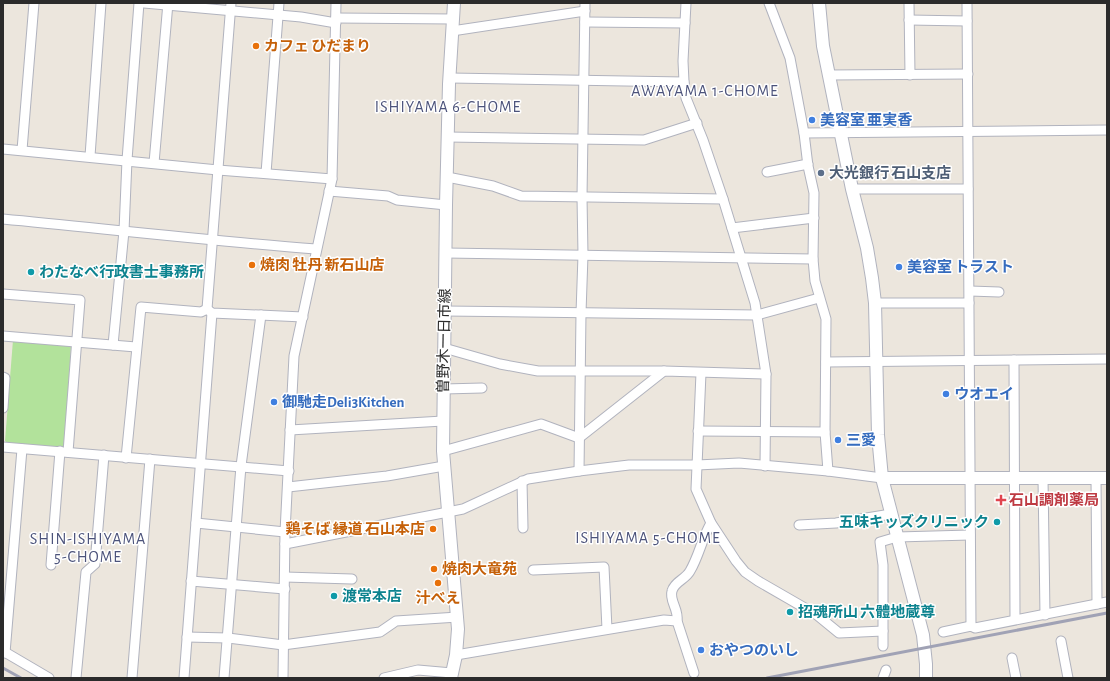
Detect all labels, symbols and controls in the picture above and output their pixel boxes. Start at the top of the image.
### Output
place label: カフェ ひだまり [264,38,371,54]
marker: カフェ ひだまり [251,41,261,51]
district label: AWAYAMA 1-CHOME [631,83,779,99]
district label: ISHIYAMA 6-CHOME [375,99,521,115]
place label: 美容室 亜実香 [820,112,912,128]
marker: 美容室 亜実香 [807,115,817,125]
place label: 大光銀行 石山支店 [829,165,951,181]
marker: 大光銀行 石山支店 [816,168,826,178]
place label: 焼肉 牡丹 新石山店 [260,257,385,273]
place label: 美容室 トラスト [907,259,1014,275]
marker: 焼肉 牡丹 新石山店 [247,260,257,270]
marker: 美容室 トラスト [894,262,904,272]
place label: わたなべ行政書士事務所 [39,264,204,280]
marker: わたなべ行政書士事務所 [26,267,36,277]
street label: 曽野木一日市線 [435,288,453,394]
place label: ウオエイ [954,386,1014,402]
marker: ウオエイ [941,389,951,399]
place label: 御馳走Deli3Kitchen [282,394,405,410]
marker: 御馳走Deli3Kitchen [269,397,279,407]
place label: 三愛 [846,432,876,448]
marker: 三愛 [833,435,843,445]
place label: 石山調剤薬局 [1009,492,1099,508]
marker: 石山調剤薬局 [996,495,1006,505]
place label: 五味キッズクリニック [839,513,989,530]
marker: 五味キッズクリニック [992,517,1002,527]
place label: 鶏そば 縁道 石山本店 [285,521,425,537]
marker: 鶏そば 縁道 石山本店 [428,524,438,534]
district label: ISHIYAMA 5-CHOME [575,530,721,546]
district label: SHIN-ISHIYAMA 5-CHOME [30,531,146,565]
place label: 焼肉大竜苑 [442,561,517,577]
marker: 焼肉大竜苑 [429,564,439,574]
marker: 汁べえ [433,578,443,588]
place label: 渡常本店 [342,588,402,604]
place label: 汁べえ [415,590,461,606]
marker: 渡常本店 [329,591,339,601]
place label: 招魂所山 六體地蔵尊 [798,604,935,620]
marker: 招魂所山 六體地蔵尊 [785,607,795,617]
place label: おやつのいし [709,642,799,658]
marker: おやつのいし [696,645,706,655]

